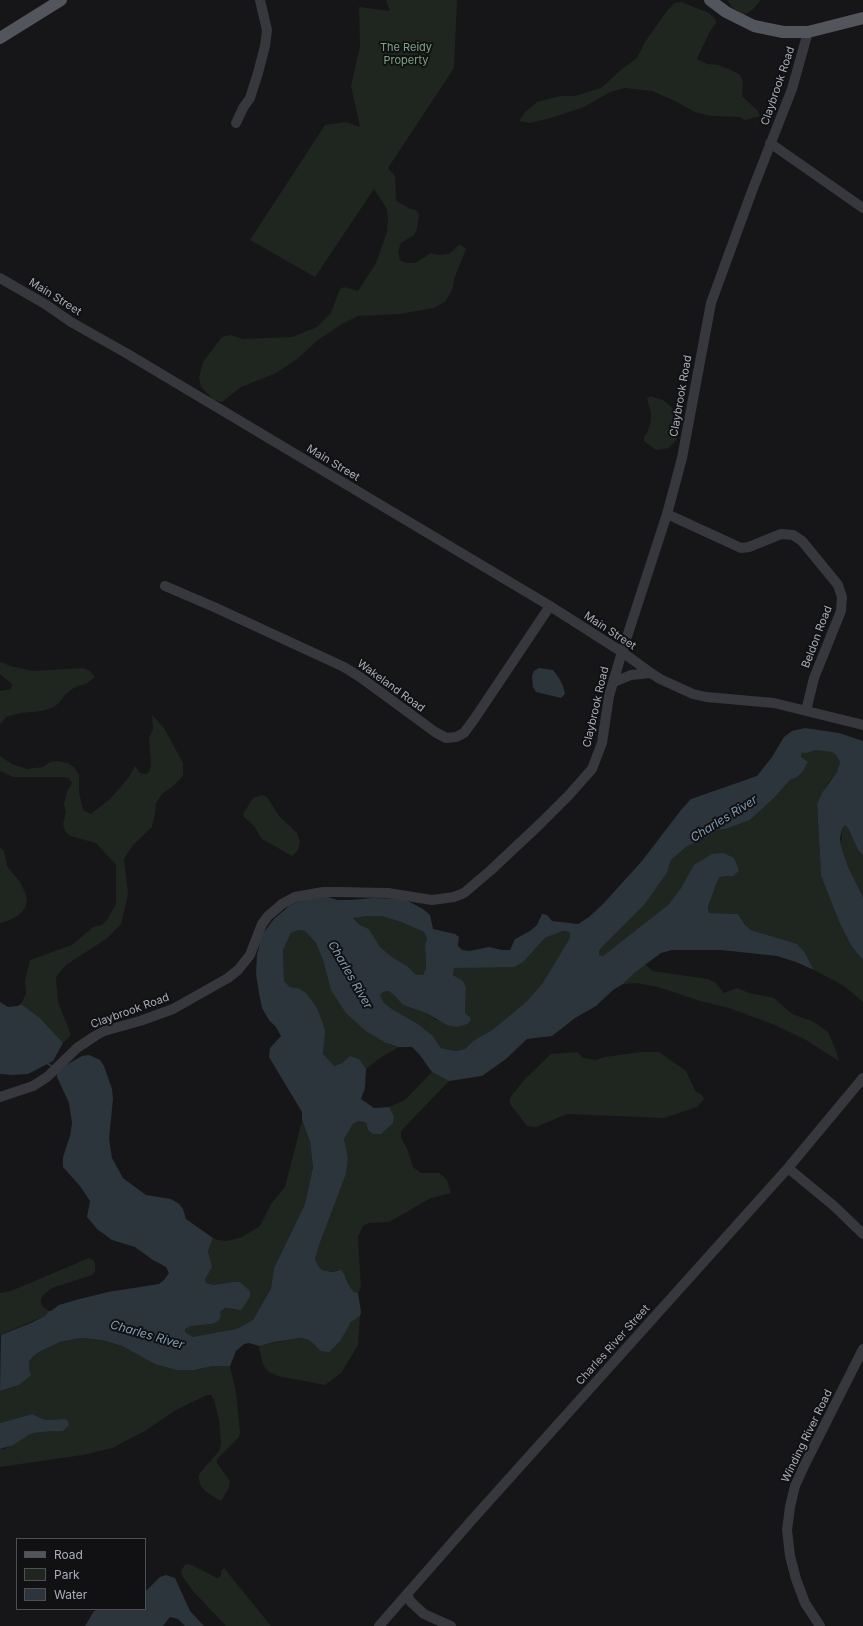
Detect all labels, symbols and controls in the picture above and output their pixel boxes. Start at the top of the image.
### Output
park label: The Reidy Property [380,41,432,67]
street label: Claybrook Road [758,45,798,127]
street label: Main Street [26,276,84,318]
street label: Claybrook Road [667,354,695,438]
street label: Main Street [304,442,362,484]
street label: Beldon Road [799,604,835,670]
street label: Main Street [581,609,639,653]
street label: Wakeland Road [355,657,427,715]
street label: Claybrook Road [580,665,612,749]
water label: Charles River [688,793,760,845]
water label: Charles River [325,938,375,1012]
street label: Claybrook Road [89,991,171,1031]
street label: Charles River Street [573,1302,653,1388]
water label: Charles River [108,1318,186,1352]
street label: Winding River Road [779,1387,835,1485]
legend [16,1538,146,1610]
text: Road [54,1547,83,1562]
text: Park [54,1567,80,1582]
text: Water [54,1587,87,1602]

